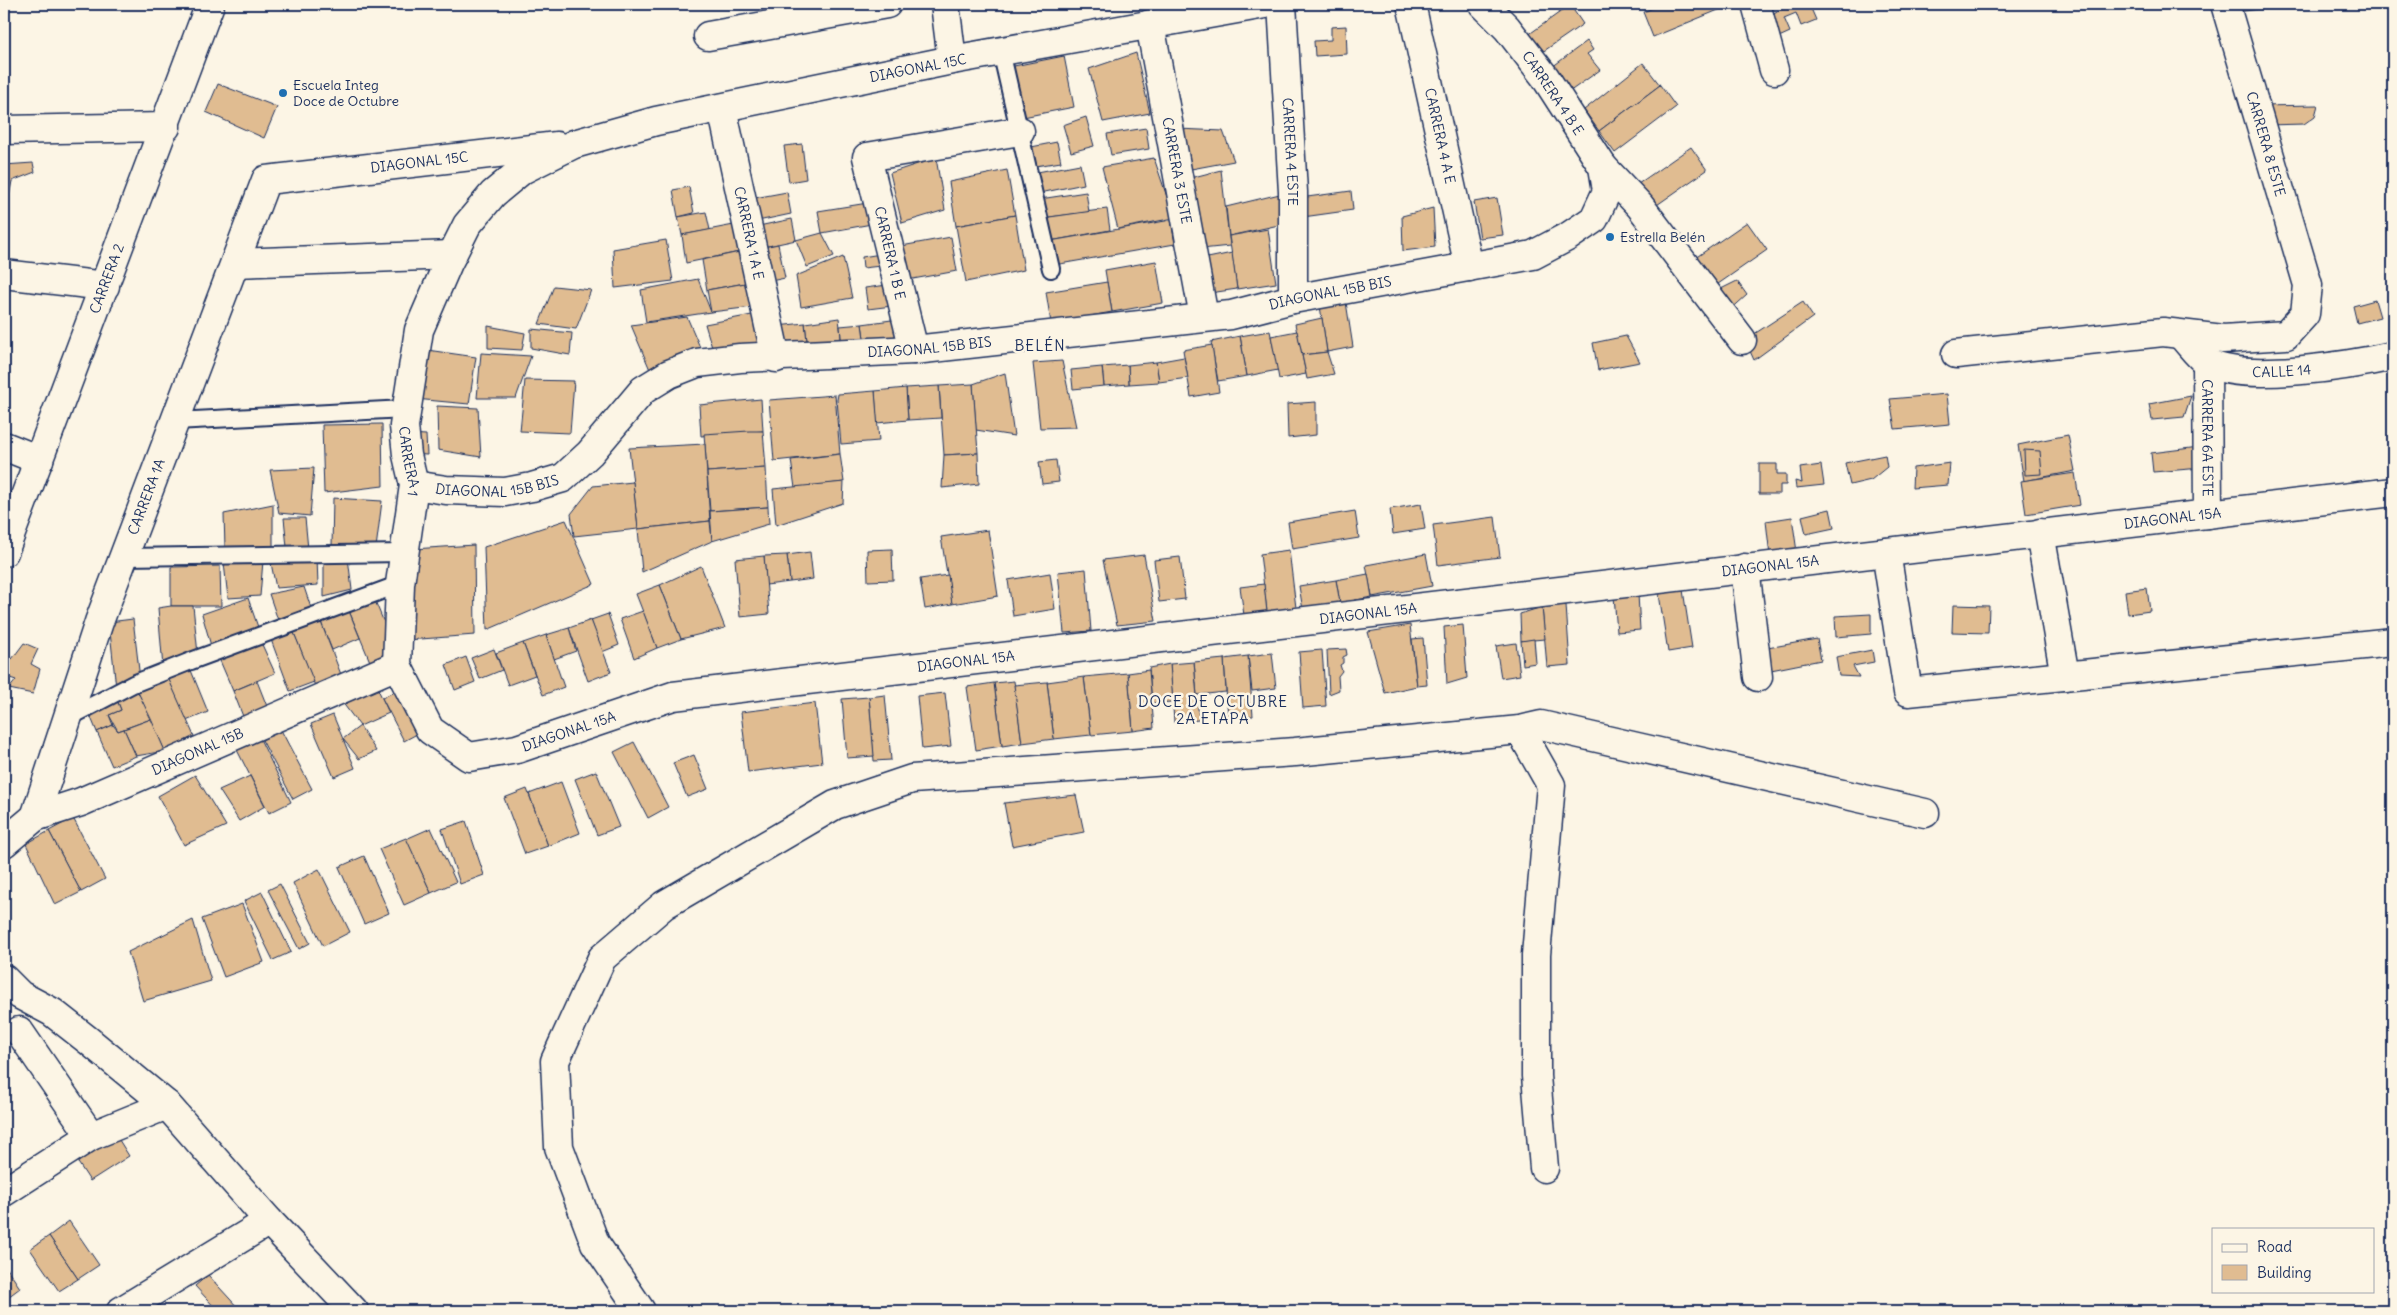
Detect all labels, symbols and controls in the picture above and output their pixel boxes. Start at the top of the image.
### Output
street label: CARRERA 4 B E [1518,47,1588,139]
street label: DIAGONAL 15C [868,50,968,86]
place label: Escuela Integ Doce de Octubre [293,76,399,110]
street label: CARRERA 4 A E [1421,86,1459,185]
marker: Escuela Integ Doce de Octubre [277,87,289,99]
street label: CARRERA 8 ESTE [2242,89,2290,199]
street label: CARRERA 4 ESTE [1278,97,1302,206]
street label: CARRERA 3 ESTE [1158,116,1196,225]
street label: DIAGONAL 15C [369,147,469,177]
street label: CARRERA 1 A E [730,185,768,281]
street label: CARRERA 1 B E [871,205,909,301]
place label: Estrella Belén [1620,228,1705,246]
marker: Estrella Belén [1604,231,1616,243]
street label: CARRERA 2 [85,241,128,316]
street label: DIAGONAL 15B BIS [1267,272,1393,314]
street label: DIAGONAL 15B BIS [867,332,993,361]
district label: BELÉN [1015,336,1066,355]
street label: CALLE 14 [2252,360,2312,381]
street label: CARRERA 6A ESTE [2198,379,2217,497]
street label: CARRERA 1 [395,425,423,497]
street label: CARRERA 1A [124,456,169,538]
street label: DIAGONAL 15B BIS [434,471,561,501]
street label: DIAGONAL 15A [2123,503,2222,533]
street label: DIAGONAL 15A [1721,551,1820,581]
street label: DIAGONAL 15A [1318,599,1418,628]
street label: DIAGONAL 15A [916,647,1016,676]
district label: DOCE DE OCTUBRE 2A ETAPA [1138,692,1288,728]
street label: DIAGONAL 15A [520,707,618,756]
street label: DIAGONAL 15B [149,724,246,779]
legend [2212,1228,2374,1292]
text: Road [2257,1237,2292,1256]
text: Building [2257,1263,2312,1282]

